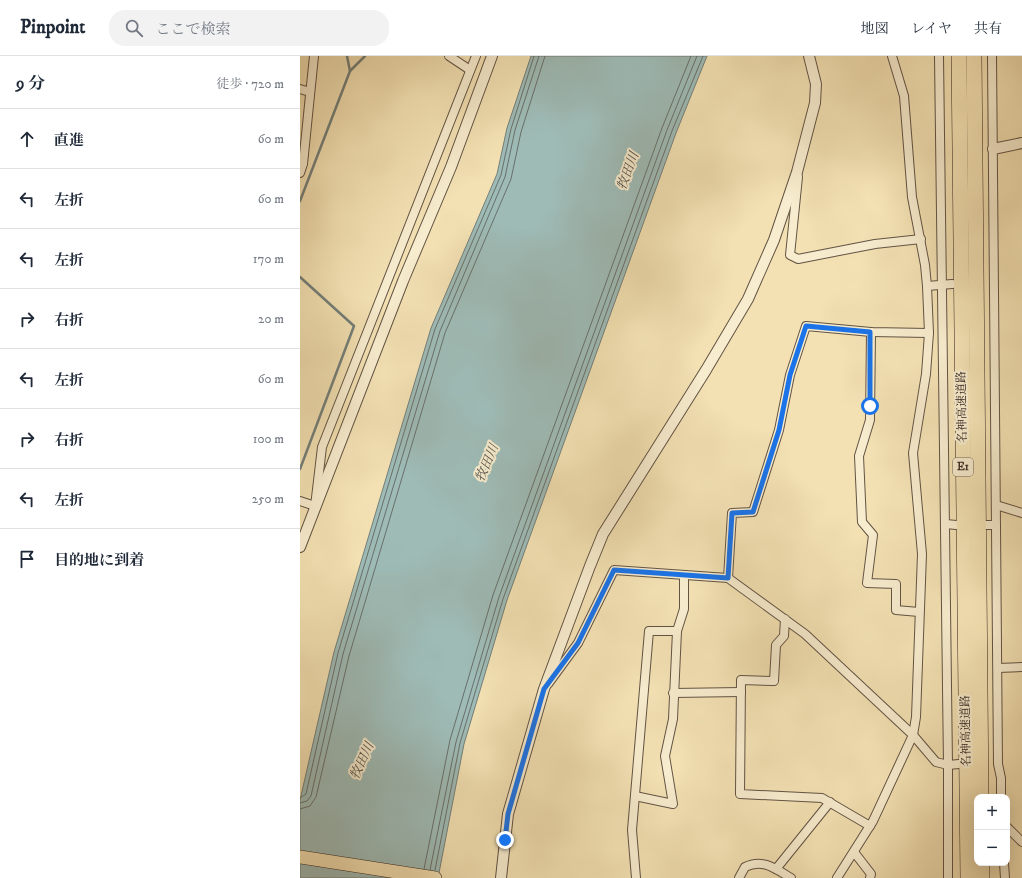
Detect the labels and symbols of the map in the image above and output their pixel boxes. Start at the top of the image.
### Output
water label: 牧田川 [614,148,643,192]
street label: 名神高速道路 [954,371,970,443]
route start [861,397,879,415]
water label: 牧田川 [472,440,503,484]
road number: E1 [953,458,973,476]
street label: 名神高速道路 [958,695,974,767]
water label: 牧田川 [347,738,378,782]
route end [496,831,514,849]

